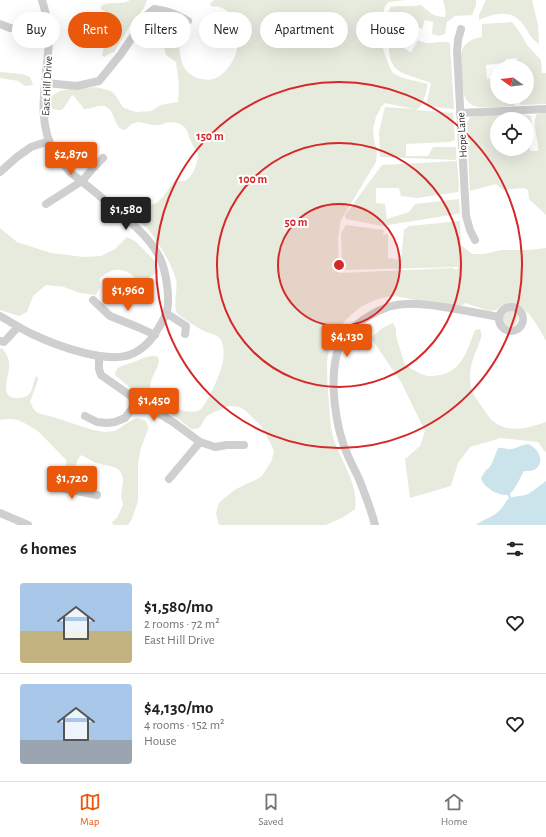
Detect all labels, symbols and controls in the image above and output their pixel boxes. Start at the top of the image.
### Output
chip: Buy [12,12,60,48]
chip: Rent [68,12,122,48]
chip: Filters [130,12,191,48]
chip: New [199,12,252,48]
chip: Apartment [260,12,348,48]
chip: House [356,12,419,48]
street label: East Hill Drive [40,56,54,116]
north arrow [490,60,534,104]
map controls [490,60,534,156]
street label: Hope Lane [455,112,469,158]
button: locate [490,112,534,156]
text: 150 m [196,130,224,142]
pin: $2,870 [38,142,104,176]
text: $2,870 [54,148,88,161]
text: 100 m [239,173,267,185]
pin: $1,580 [93,197,159,231]
text: $1,580 [110,203,142,216]
text: 50 m [285,216,308,228]
centre of rings [332,258,346,272]
pin: $1,960 [95,278,161,312]
text: $1,960 [112,284,144,297]
pin: $4,130 [314,324,380,358]
text: $4,130 [331,330,363,343]
pin: $1,450 [121,388,187,422]
text: $1,450 [138,394,170,407]
pin: $1,720 [39,466,105,500]
text: $1,720 [56,472,88,485]
icon: filters [504,538,526,560]
text: 6 homes [20,540,76,557]
text: $1,580/mo [144,598,213,615]
icon: home [52,599,100,647]
icon: heart [504,612,526,634]
text: 2 rooms · 72 m² [144,618,220,631]
text: East Hill Drive [144,634,215,647]
text: $4,130/mo [144,699,213,716]
icon: home [52,700,100,748]
icon: heart [504,713,526,735]
text: 4 rooms · 152 m² [144,719,225,732]
text: House [144,735,176,748]
tab: Map [79,791,101,828]
tab: Saved [258,791,283,828]
tab: Home [441,791,467,828]

